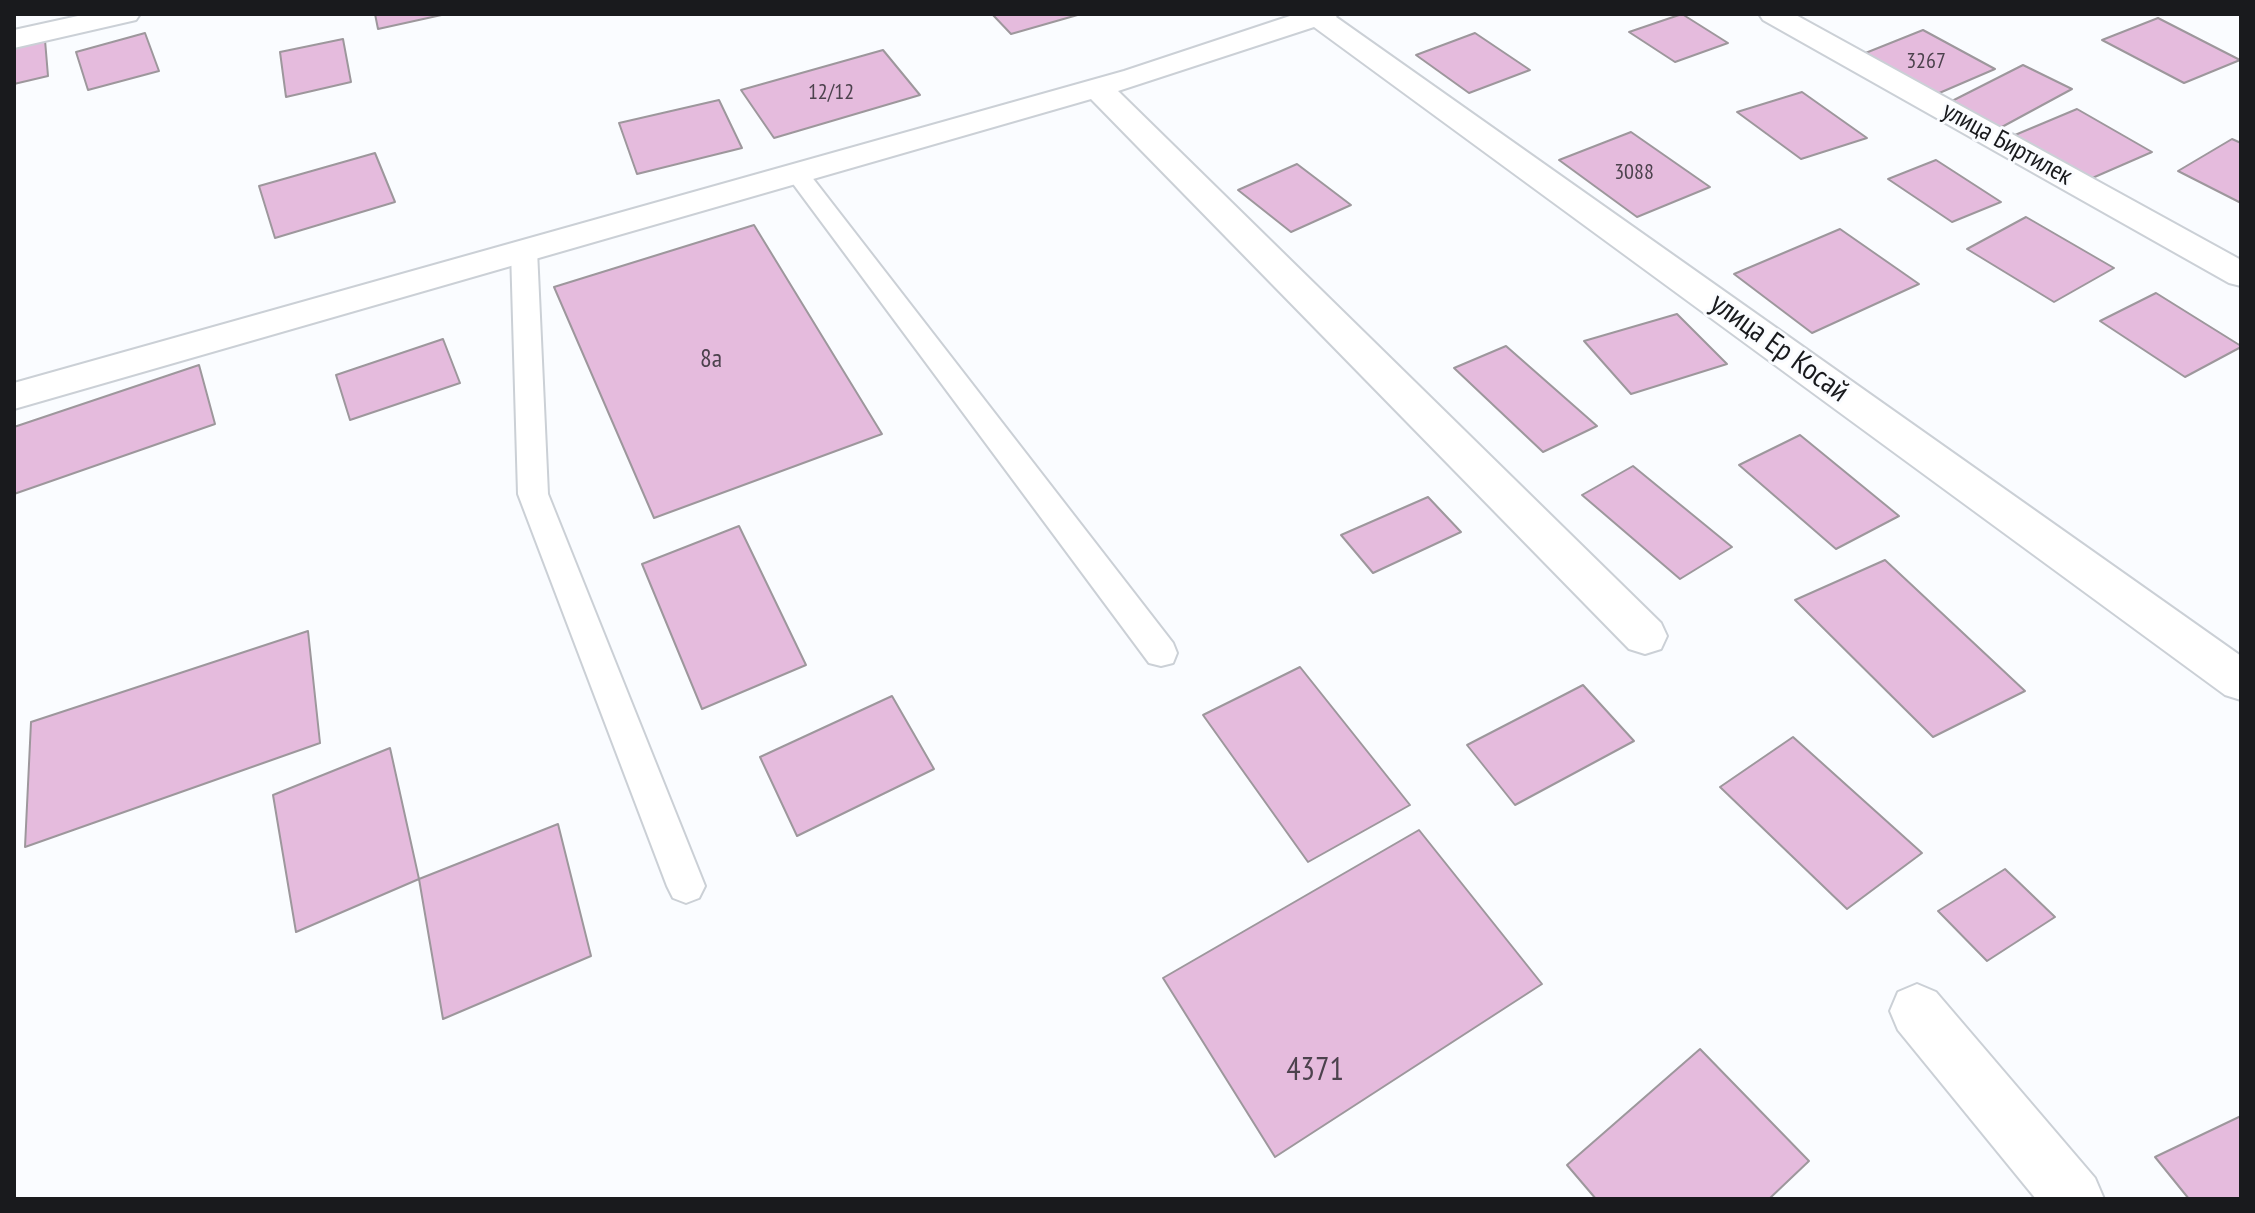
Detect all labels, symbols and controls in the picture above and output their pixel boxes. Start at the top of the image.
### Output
house number: 3267 [1906,49,1946,75]
house number: 12/12 [808,80,854,106]
street label: улица Биртилек [1936,95,2078,193]
house number: 3088 [1614,160,1654,186]
street label: улица Ер Косай [1703,286,1855,410]
house number: 8а [700,344,722,376]
house number: 4371 [1286,1052,1344,1090]

